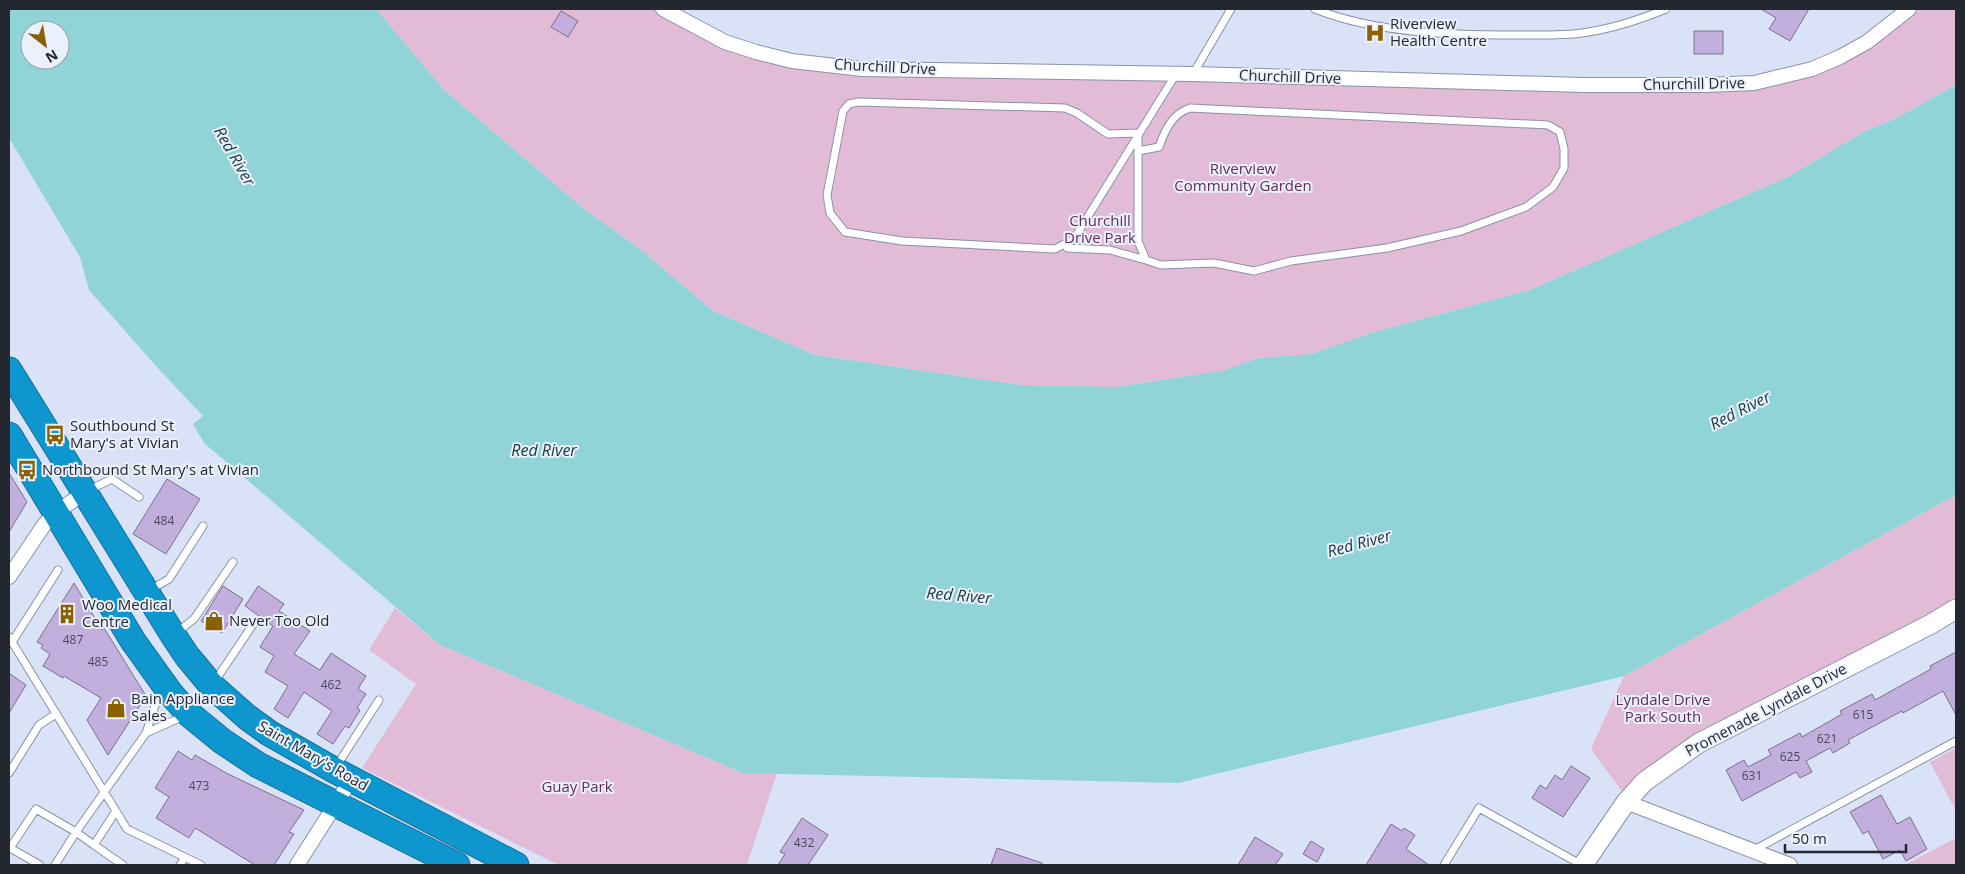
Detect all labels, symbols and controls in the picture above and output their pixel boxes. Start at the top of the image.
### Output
place label: Riverview Health Centre [1390,13,1487,50]
north arrow [20,20,70,70]
hospital icon: Riverview Health Centre [1364,22,1386,44]
text: N [42,45,62,68]
street label: Churchill Drive [833,53,937,79]
street label: Churchill Drive [1239,64,1342,88]
street label: Churchill Drive [1643,72,1745,94]
water label: Red River [209,122,261,190]
park label: Riverview Community Garden [1174,158,1312,195]
park label: Churchill Drive Park [1064,210,1136,247]
water label: Red River [1706,385,1775,435]
place label: Southbound St Mary's at Vivian [70,415,179,452]
bus stop icon: Southbound St Mary's at Vivian [44,424,66,446]
water label: Red River [511,439,577,461]
bus stop icon: Northbound St Mary's at Vivian [16,459,38,481]
place label: Northbound St Mary's at Vivian [42,459,259,479]
house number: 484 [154,512,174,529]
water label: Red River [1325,524,1394,562]
water label: Red River [925,581,993,609]
place label: Woo Medical Centre [82,594,172,631]
building icon: Woo Medical Centre [56,603,78,625]
shop icon: Never Too Old [203,610,225,632]
place label: Never Too Old [229,610,330,630]
house number: 487 [63,631,83,648]
house number: 485 [88,653,108,670]
street label: Promenade Lyndale Drive [1681,658,1850,760]
house number: 462 [321,676,341,693]
place label: Bain Appliance Sales [131,688,234,725]
park label: Lyndale Drive Park South [1616,689,1710,726]
shop icon: Bain Appliance Sales [105,697,127,719]
house number: 615 [1853,706,1873,723]
street label: Saint Mary's Road [255,715,372,795]
house number: 621 [1817,730,1837,747]
house number: 625 [1780,748,1800,765]
house number: 631 [1742,767,1762,784]
park label: Guay Park [541,776,613,796]
house number: 473 [189,777,209,794]
scale bar [1785,822,1906,854]
text: 50 m [1792,828,1827,848]
house number: 432 [794,834,814,851]

